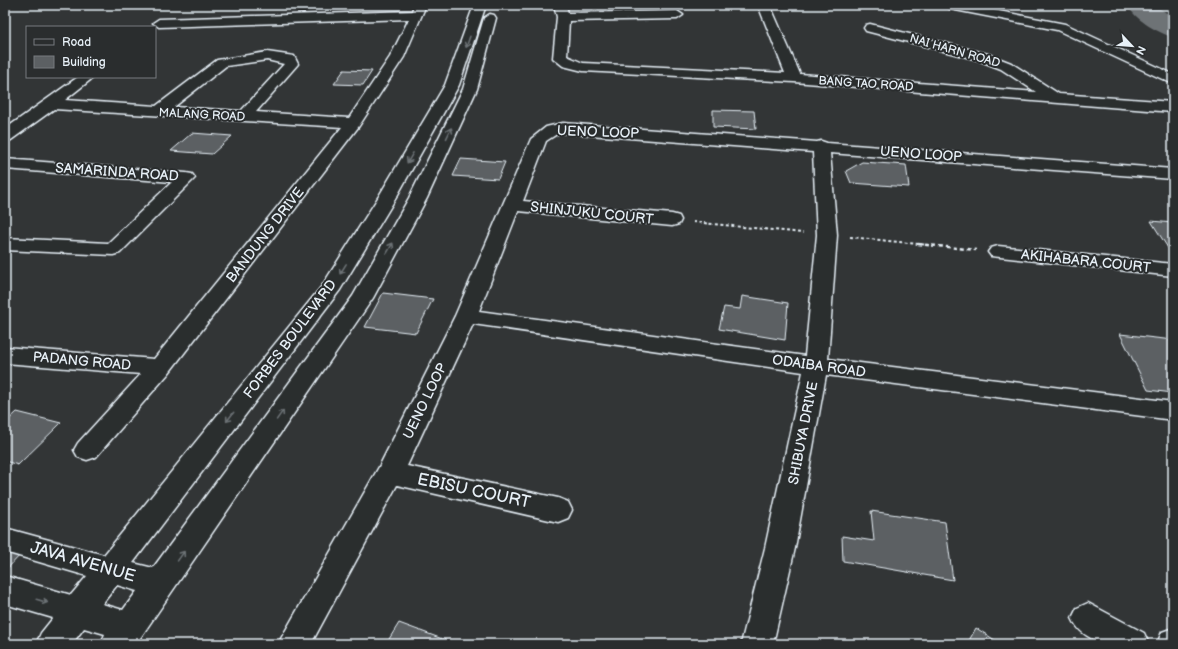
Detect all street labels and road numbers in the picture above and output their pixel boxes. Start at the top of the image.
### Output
street label: NAI HARN ROAD [908,31,1002,71]
street label: BANG TAO ROAD [818,73,914,95]
street label: MALANG ROAD [158,105,246,125]
street label: UENO LOOP [557,122,640,142]
street label: UENO LOOP [879,143,963,165]
street label: SAMARINDA ROAD [55,159,179,185]
street label: BANDUNG DRIVE [222,184,308,286]
street label: SHINJUKU COURT [530,198,655,228]
street label: AKIHABARA COURT [1020,246,1152,276]
street label: FORBES BOULEVARD [240,276,340,402]
street label: PADANG ROAD [32,348,132,374]
street label: ODAIBA ROAD [771,351,867,381]
street label: UENO LOOP [399,360,451,442]
street label: SHIBUYA DRIVE [785,380,821,486]
street label: EBISU COURT [416,469,533,513]
street label: JAVA AVENUE [28,537,138,587]

